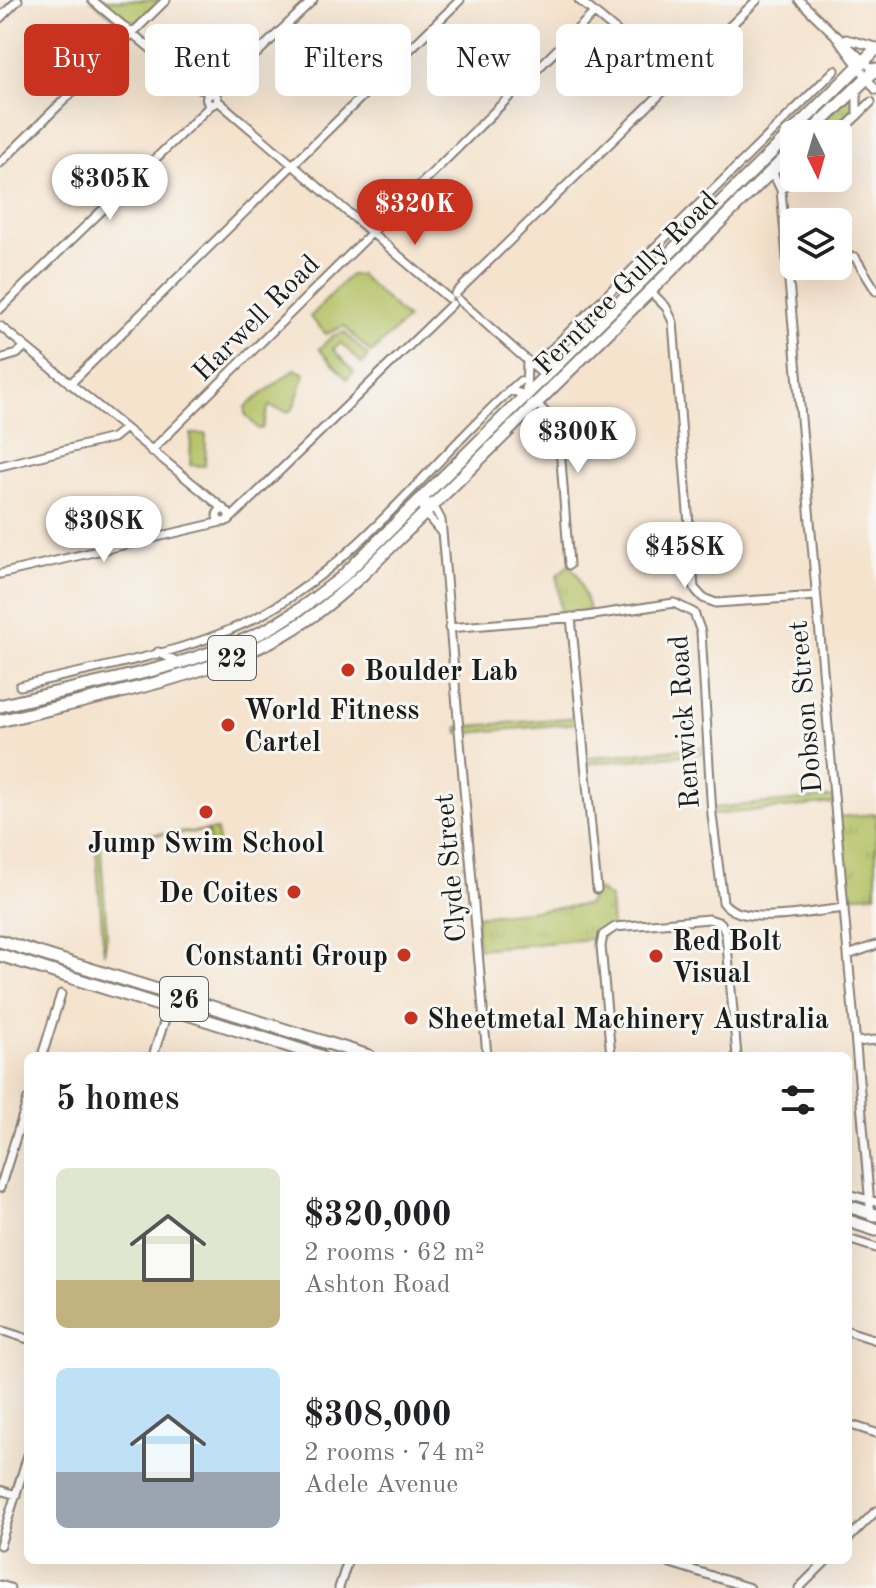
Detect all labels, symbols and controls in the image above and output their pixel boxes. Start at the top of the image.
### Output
chip: Buy [24,24,129,96]
chip: Rent [145,24,259,96]
chip: Filters [275,24,411,96]
chip: New [427,24,540,96]
chip: Apartment [556,24,743,96]
north arrow [780,120,852,192]
map controls [780,120,852,280]
pin: $305K [54,154,166,222]
text: $305K [70,167,150,193]
pin: $320K [359,179,471,247]
street label: Ferntree Gully Road [530,187,724,381]
text: $320K [375,192,455,218]
button: layers [780,208,852,280]
street label: Harwell Road [189,251,326,388]
pin: $300K [522,407,634,475]
text: $300K [538,420,618,446]
pin: $308K [48,496,160,564]
text: $308K [64,509,144,535]
pin: $458K [629,522,741,590]
text: $458K [645,535,725,561]
street label: Dobson Street [785,619,828,794]
street label: Renwick Road [666,634,706,810]
road number: 22 [208,636,256,680]
place label: Boulder Lab [364,659,518,687]
marker: Boulder Lab [339,661,357,679]
place label: World Fitness Cartel [244,698,419,758]
marker: World Fitness Cartel [219,716,237,734]
street label: Clyde Street [432,792,472,943]
marker: Jump Swim School [197,803,215,821]
place label: Jump Swim School [88,831,325,859]
place label: De Coites [159,881,278,909]
marker: De Coites [285,883,303,901]
place label: Red Bolt Visual [672,929,781,989]
place label: Constanti Group [184,944,388,972]
marker: Constanti Group [395,946,413,964]
marker: Red Bolt Visual [647,947,665,965]
road number: 26 [160,977,208,1021]
place label: Sheetmetal Machinery Australia [427,1007,829,1035]
marker: Sheetmetal Machinery Australia [402,1009,420,1027]
icon: filters [776,1078,820,1122]
text: 5 homes [56,1083,179,1117]
text: $320,000 [304,1199,452,1233]
icon: home [120,1200,216,1296]
text: 2 rooms · 62 m² [304,1240,485,1266]
text: Ashton Road [304,1272,451,1298]
text: $308,000 [304,1399,452,1433]
icon: home [120,1400,216,1496]
text: 2 rooms · 74 m² [304,1440,485,1466]
text: Adele Avenue [304,1472,458,1498]

